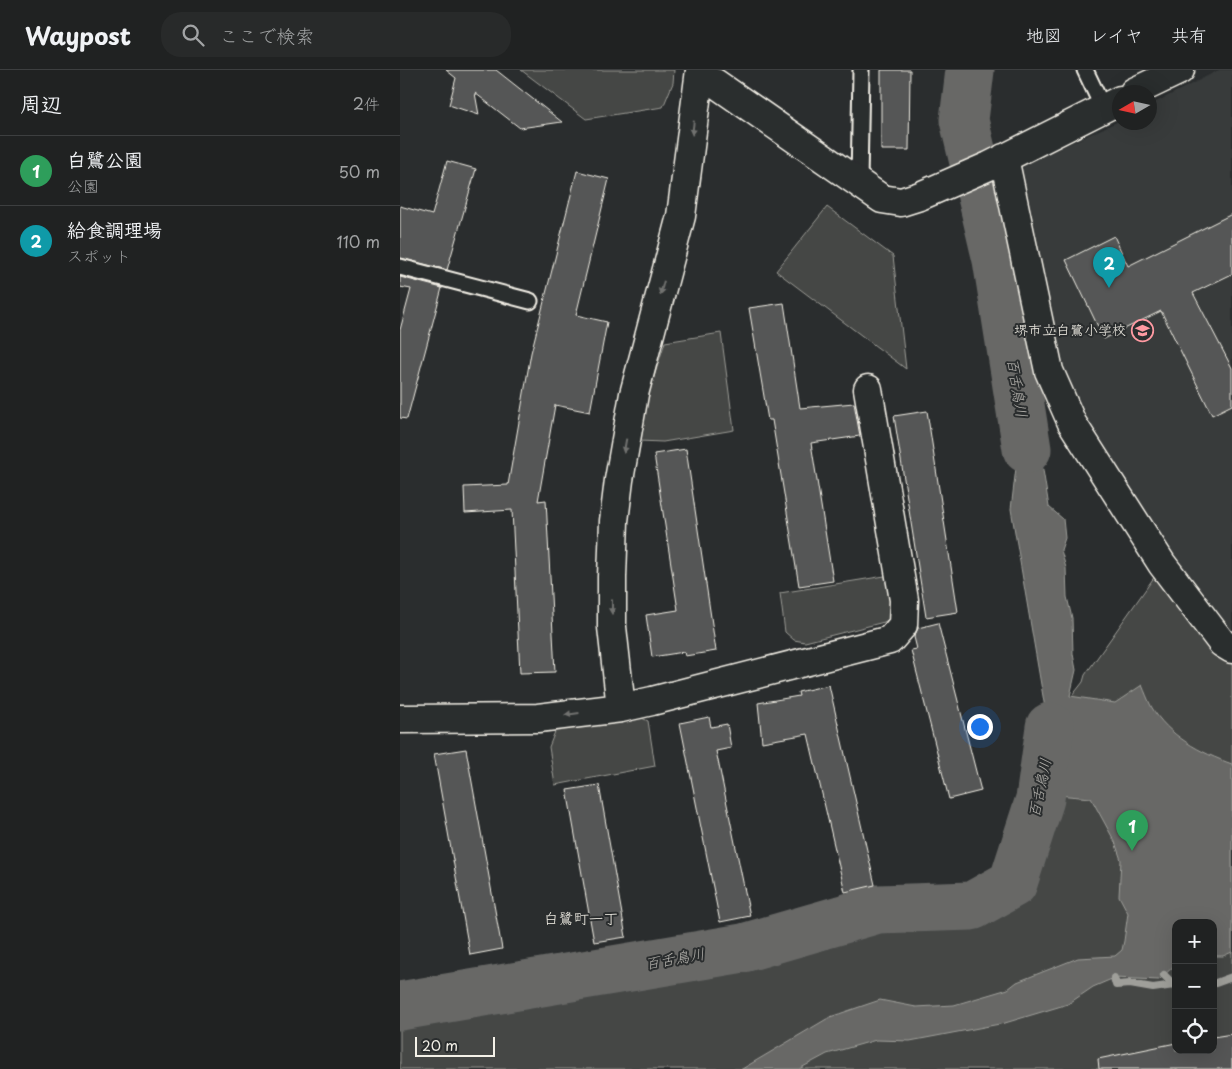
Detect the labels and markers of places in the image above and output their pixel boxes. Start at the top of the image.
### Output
pin: 2 [1093,247,1125,288]
school or university icon: 堺市立白鷺小学校 [1130,318,1154,342]
place label: 堺市立白鷺小学校 [1014,319,1126,340]
pin: 1 [1116,810,1148,851]

